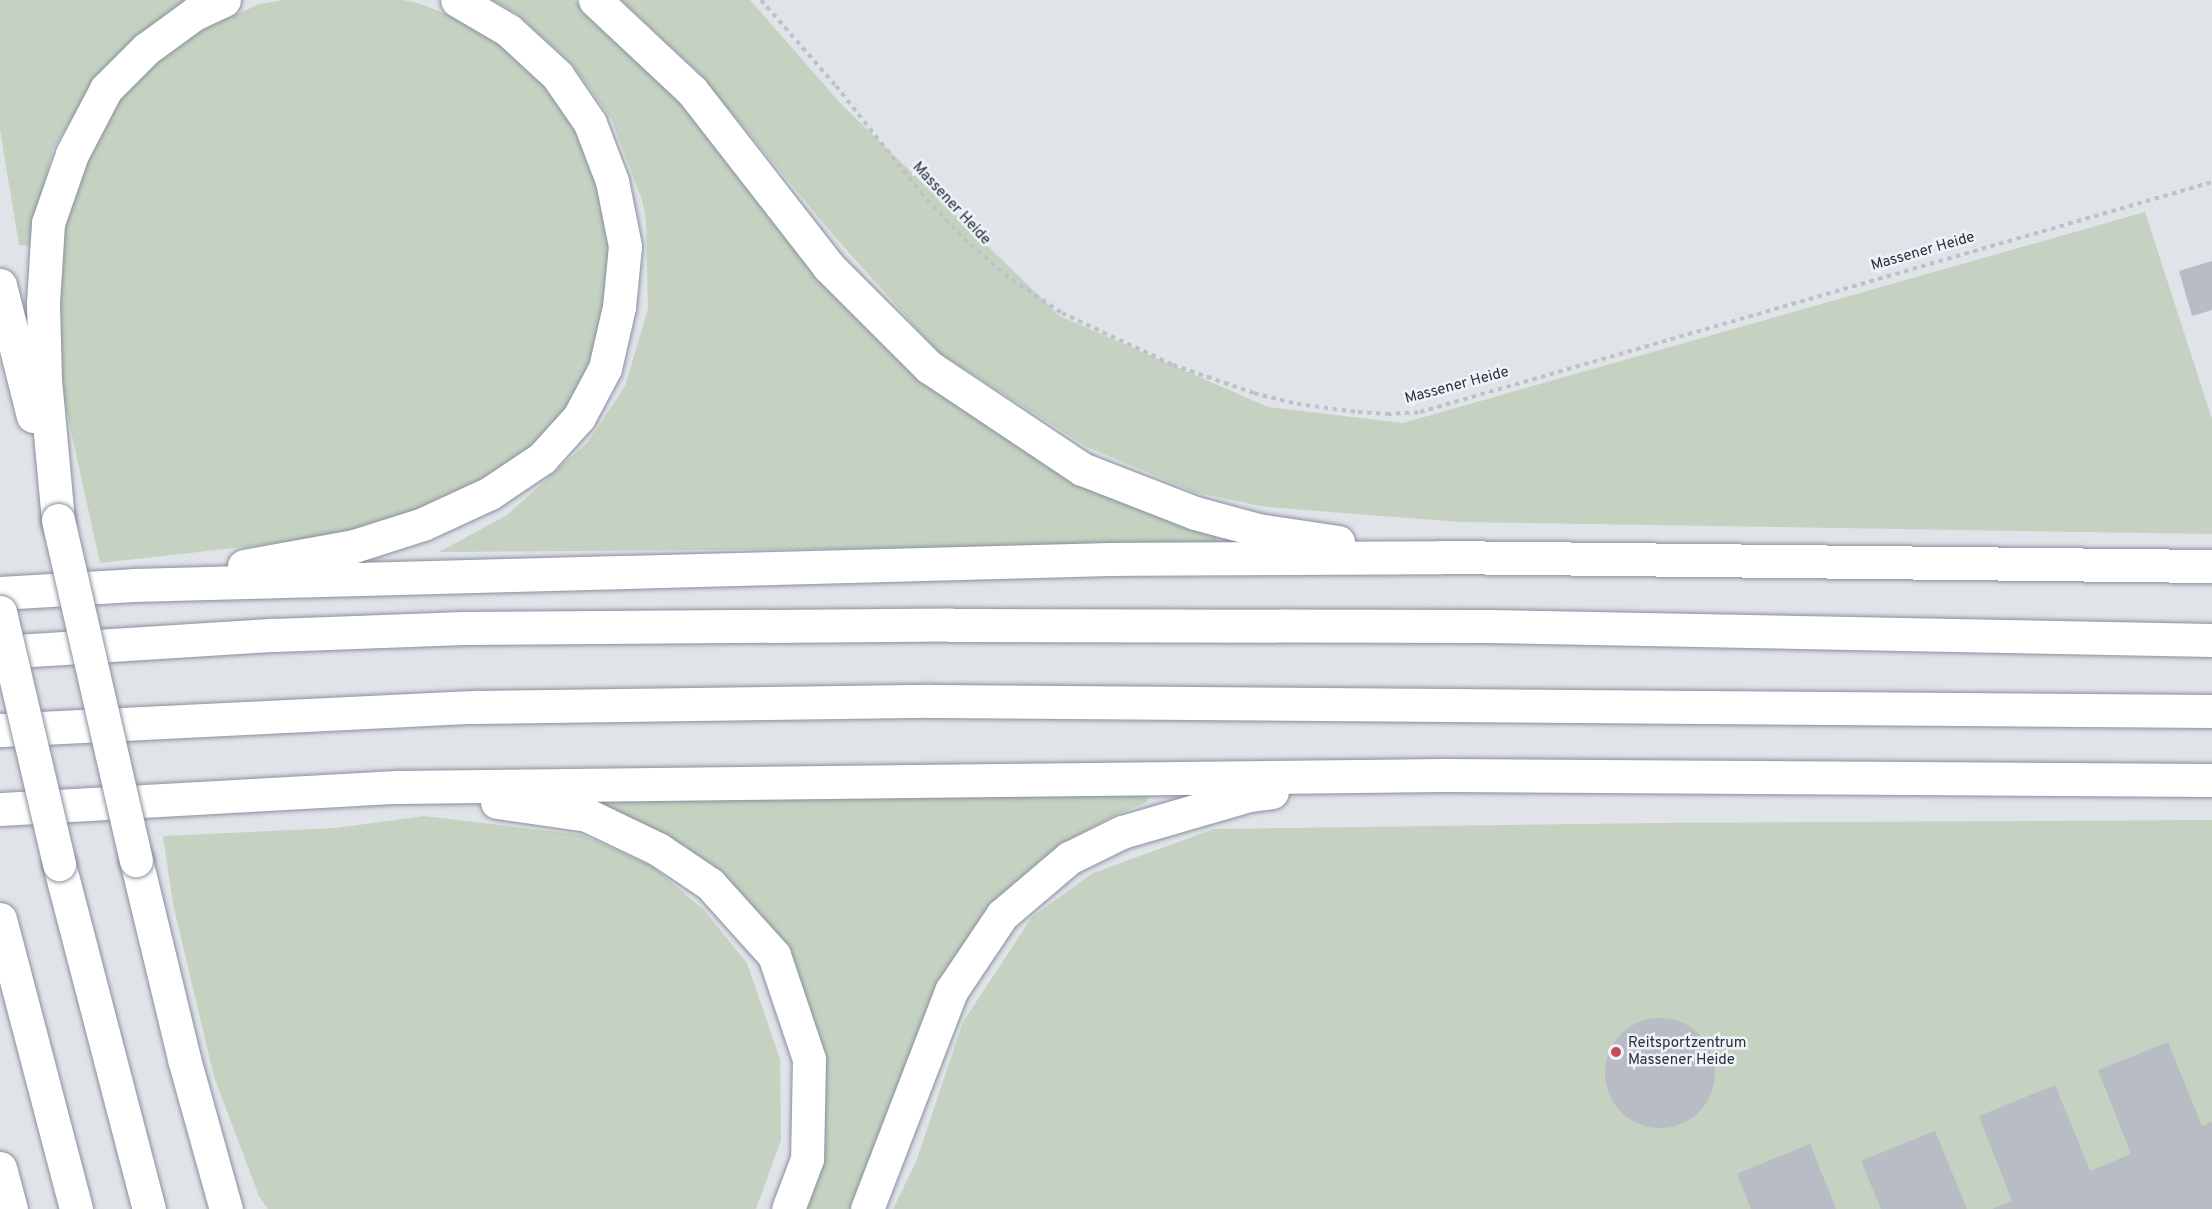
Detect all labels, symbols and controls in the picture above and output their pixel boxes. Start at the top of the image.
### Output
street label: Massener Heide [908,159,994,249]
street label: Massener Heide [1869,229,1977,275]
street label: Massener Heide [1403,363,1511,409]
place label: Reitsportzentrum Massener Heide [1628,1034,1747,1069]
marker: Reitsportzentrum Massener Heide [1609,1045,1623,1059]

